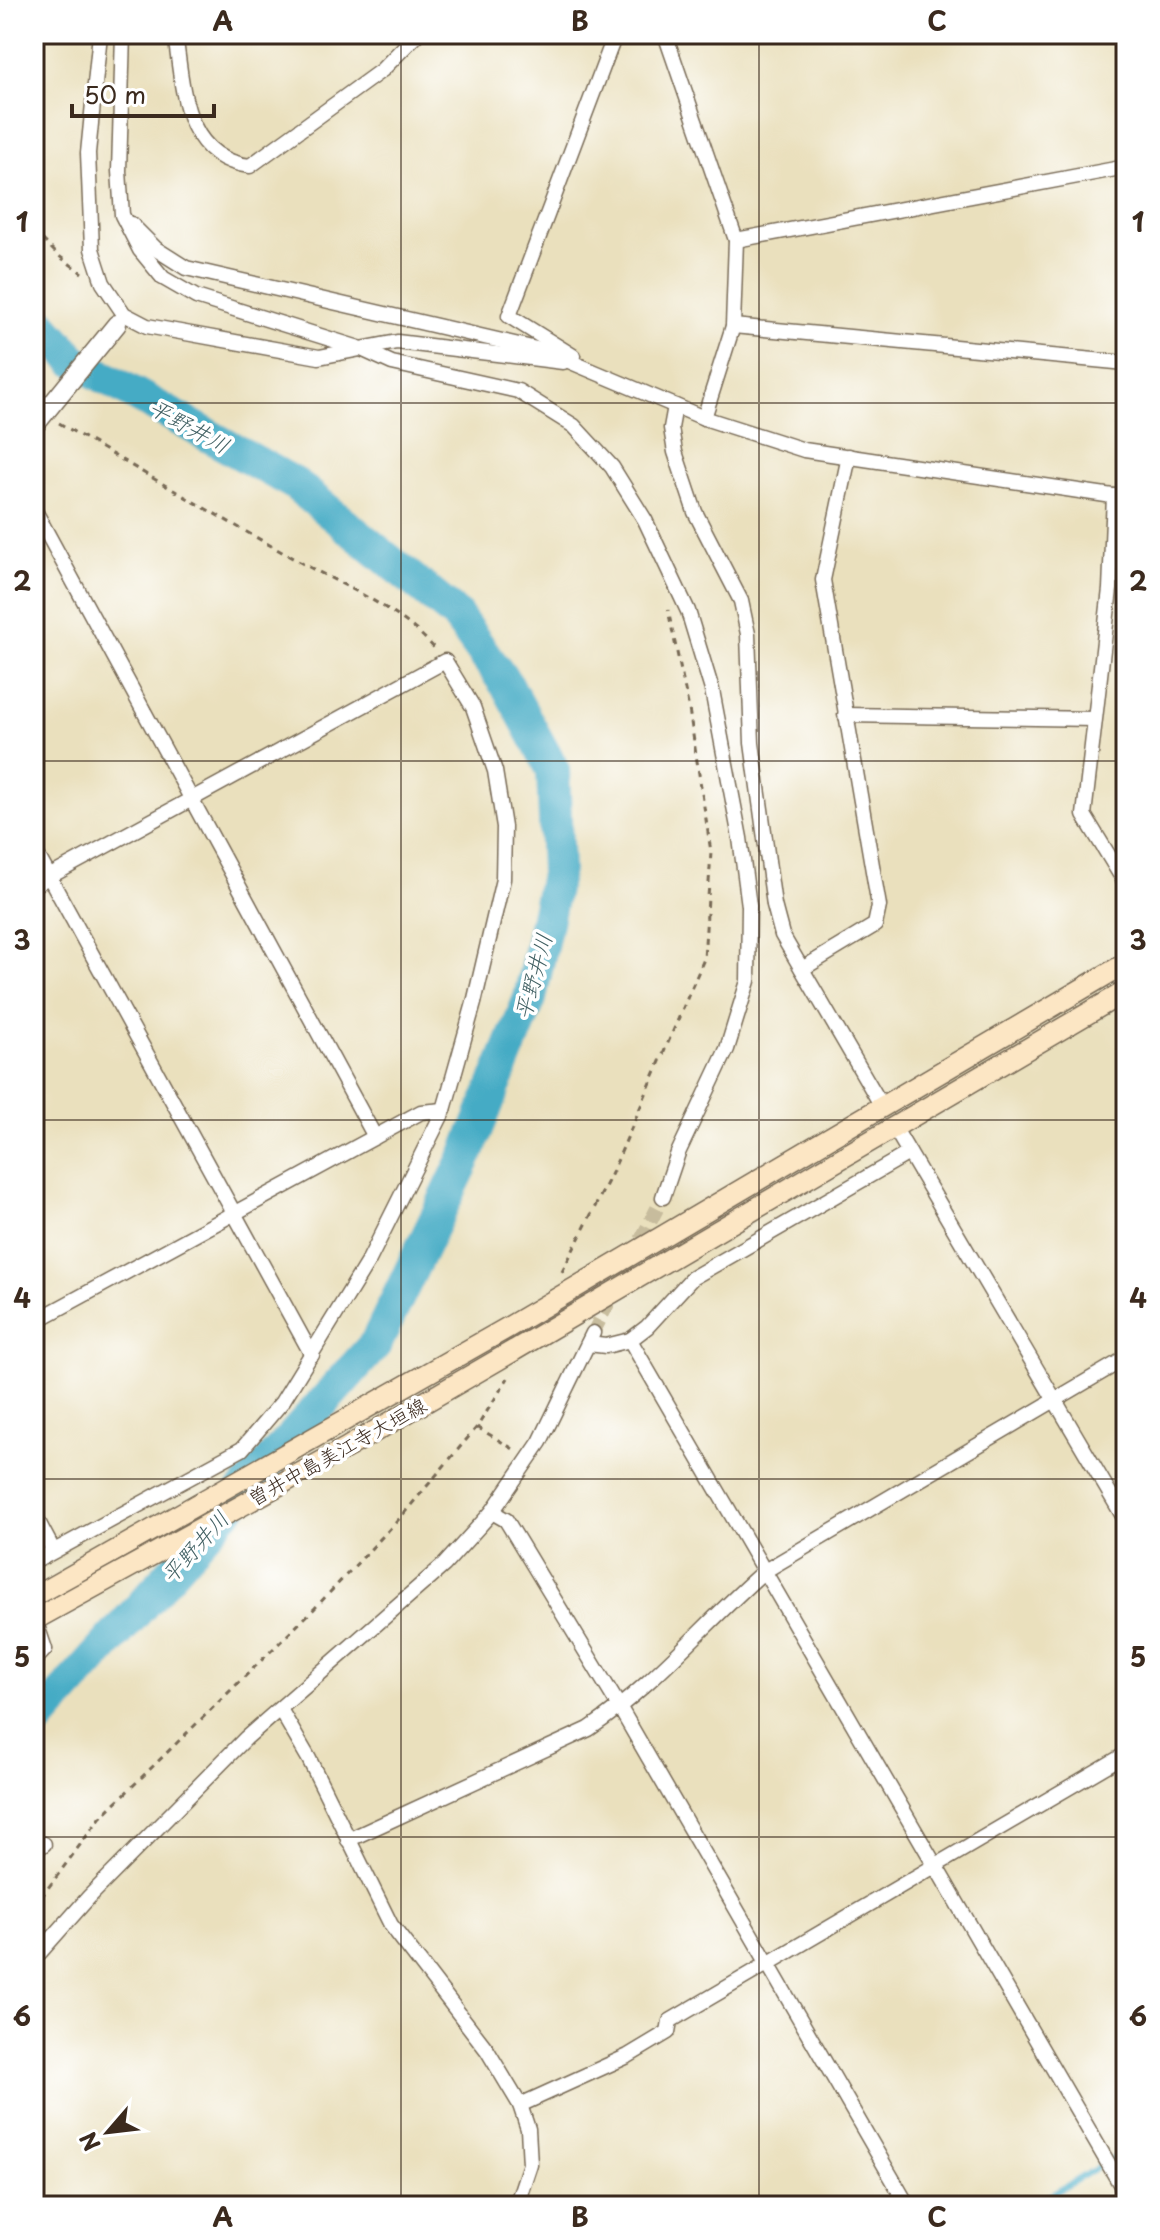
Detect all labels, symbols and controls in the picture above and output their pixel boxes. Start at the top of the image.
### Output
text: A [213,1,233,40]
text: B [571,1,589,40]
text: C [927,1,947,40]
scale bar [72,68,214,118]
text: 50 m [84,76,146,112]
text: 1 [16,202,28,241]
text: 1 [1132,202,1144,241]
water label: 平野井川 [144,389,236,461]
text: 2 [13,561,31,600]
text: 2 [1129,561,1147,600]
text: 3 [13,920,31,959]
text: 3 [1129,920,1147,959]
water label: 平野井川 [505,929,559,1023]
text: 4 [13,1278,31,1317]
text: 4 [1129,1278,1147,1317]
street label: 曽井中島美江寺大垣線 [242,1389,432,1513]
water label: 平野井川 [152,1502,236,1590]
text: 5 [14,1637,30,1676]
text: 5 [1130,1637,1146,1676]
text: 6 [13,1996,31,2035]
text: 6 [1129,1996,1147,2035]
north arrow [68,2092,148,2172]
text: N [70,2127,108,2158]
text: A [213,2197,233,2236]
text: B [571,2197,589,2236]
text: C [927,2197,947,2236]

